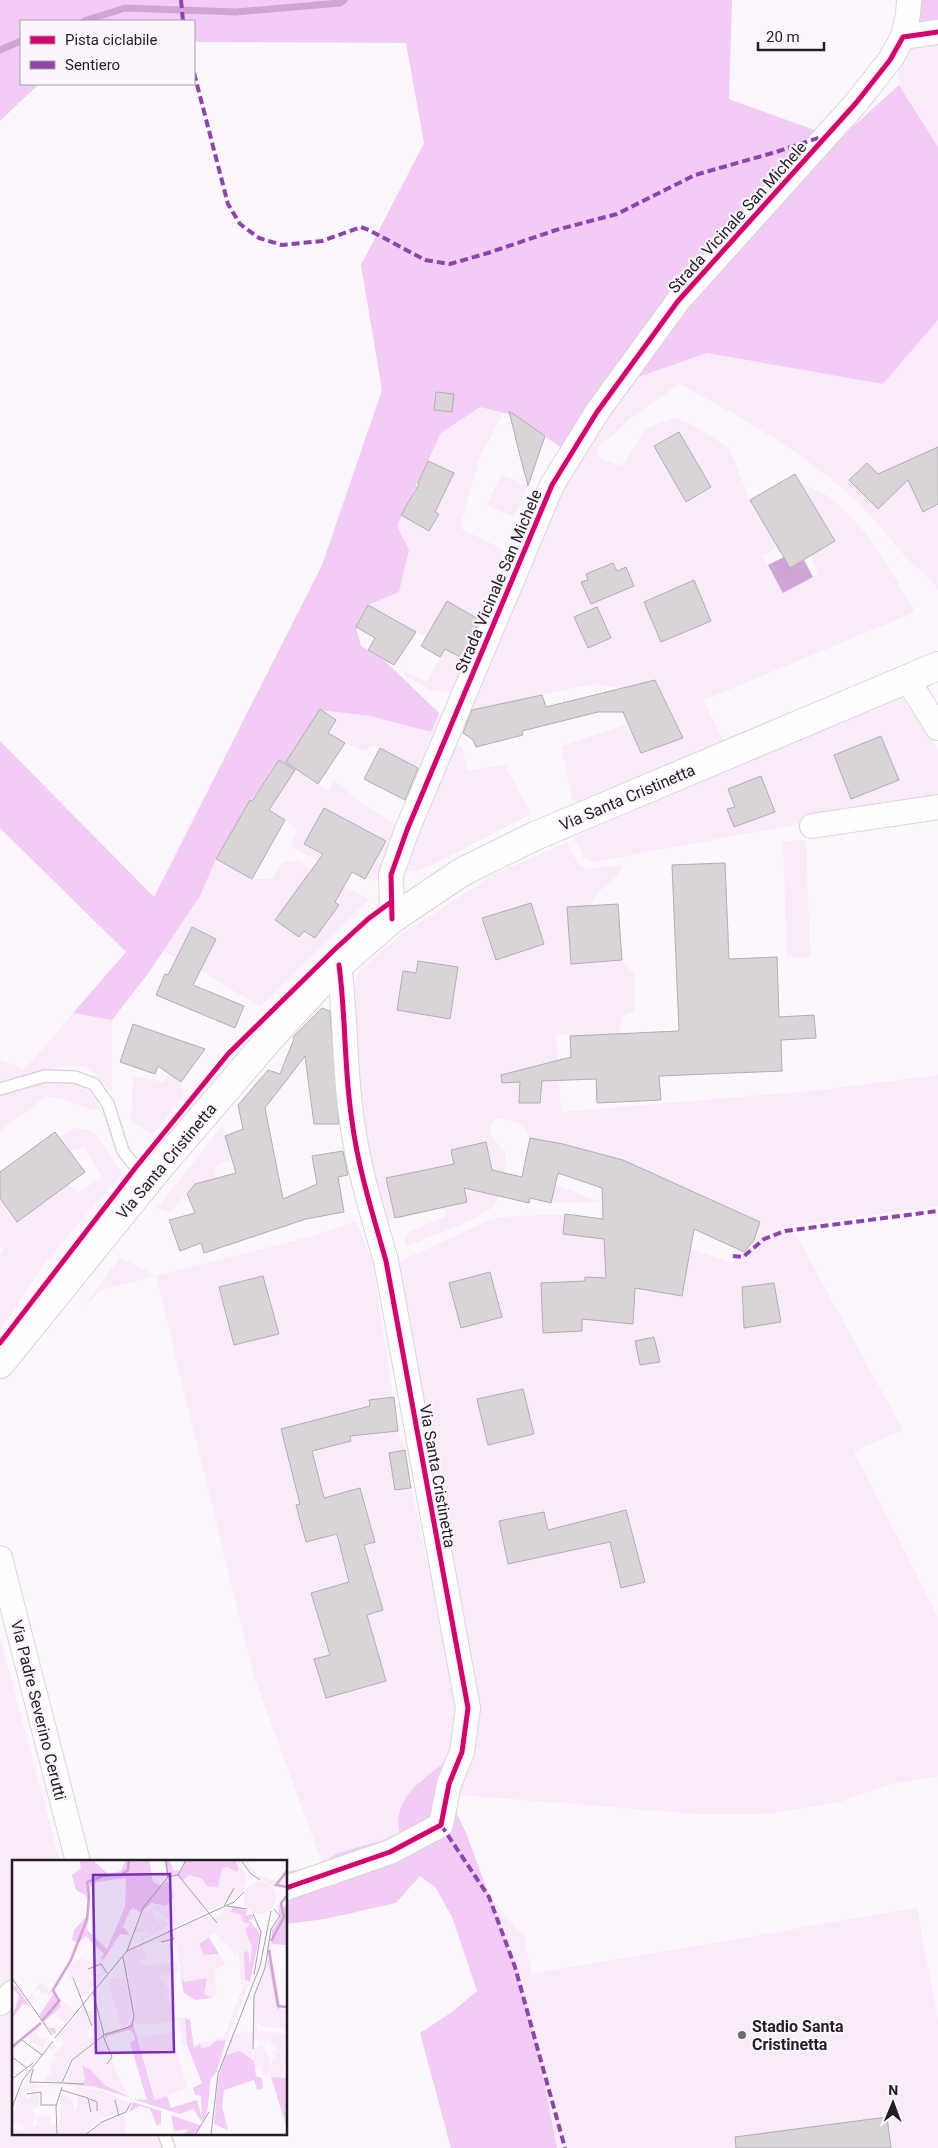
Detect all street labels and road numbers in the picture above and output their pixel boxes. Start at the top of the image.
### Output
street label: Strada Vicinale San Michele [664,138,810,297]
street label: Strada Vicinale San Michele [451,487,546,676]
street label: Via Santa Cristinetta [557,760,698,835]
street label: Via Santa Cristinetta [112,1100,220,1223]
street label: Via Santa Cristinetta [416,1403,459,1549]
street label: Via Padre Severino Cerutti [7,1618,70,1802]

